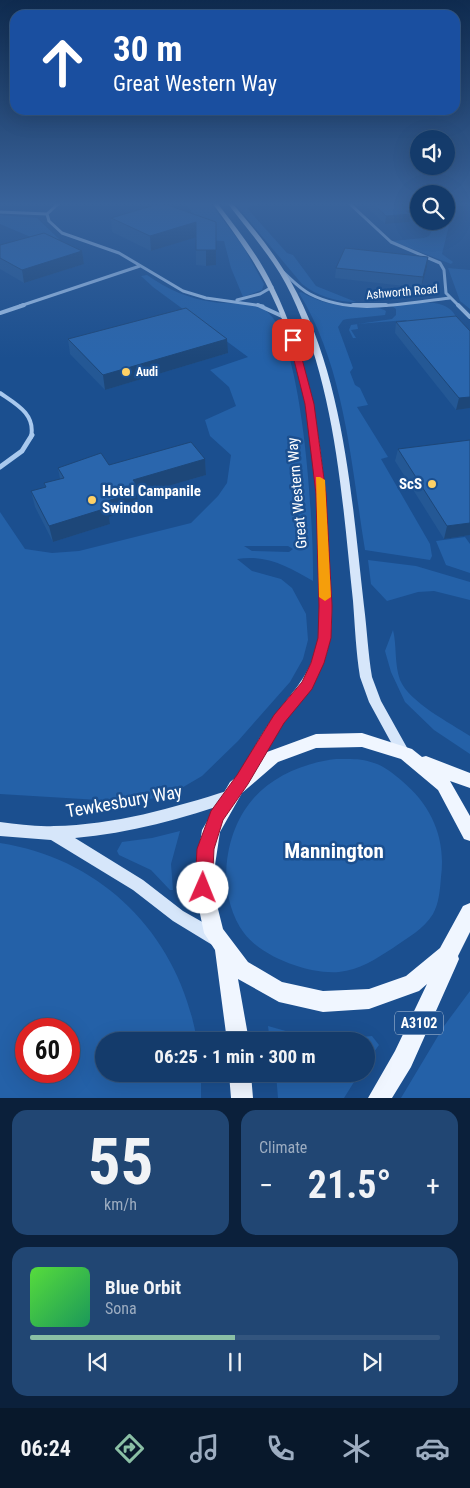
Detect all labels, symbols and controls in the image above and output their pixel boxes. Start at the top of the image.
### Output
text: 30 m [113,29,182,70]
icon: ahead [30,30,95,95]
text: Great Western Way [113,71,277,96]
map controls [410,130,455,230]
button: sound [410,130,455,175]
button: search [410,185,455,230]
street label: Ashworth Road [365,282,439,302]
pin [272,319,314,361]
icon: arrive [279,326,307,354]
place label: Audi [136,365,158,379]
marker: Audi [120,366,132,378]
street label: Great Western Way [283,437,311,549]
place label: ScS [399,475,422,493]
marker: ScS [426,478,438,490]
place label: Hotel Campanile Swindon [102,482,201,517]
marker: Hotel Campanile Swindon [86,494,98,506]
street label: Tewkesbury Way [64,780,184,822]
district label: Mannington [284,839,384,863]
position arrow [176,861,228,913]
road number: A3102 [395,1011,443,1034]
speed limit sign: 60 [15,1018,80,1083]
text: 06:25 · 1 min · 300 m [154,1045,316,1068]
text: 55 [88,1124,153,1200]
text: Climate [259,1138,307,1157]
text: 21.5° [308,1163,391,1207]
text: − [259,1169,273,1202]
text: + [426,1169,440,1202]
text: km/h [104,1195,137,1214]
text: Blue Orbit [105,1276,181,1299]
text: Sona [105,1299,137,1318]
icon: previous [84,1348,112,1376]
icon: pause [221,1348,249,1376]
icon: next [358,1348,386,1376]
icon: directions [112,1431,147,1466]
icon: music [187,1431,222,1466]
icon: phone [263,1431,298,1466]
icon: climate [339,1431,374,1466]
icon: car [415,1431,450,1466]
text: 06:24 [20,1436,71,1461]

